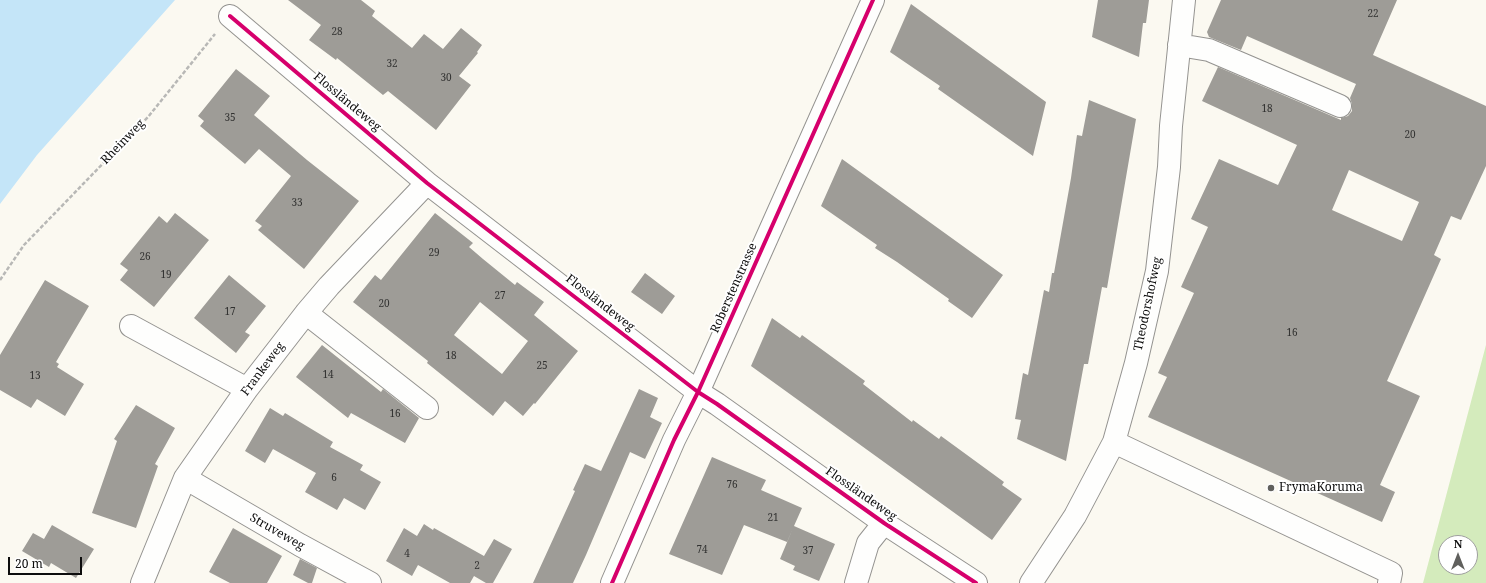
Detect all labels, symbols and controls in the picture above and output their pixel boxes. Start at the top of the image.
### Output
house number: 22 [1367,8,1379,20]
house number: 28 [331,26,343,38]
house number: 32 [386,58,398,70]
street label: Flossländeweg [310,70,384,134]
house number: 30 [440,72,452,84]
house number: 18 [1261,103,1273,115]
house number: 35 [224,112,236,124]
street label: Rheinweg [98,117,148,167]
house number: 20 [1404,129,1416,141]
house number: 33 [291,197,303,209]
street label: Roberstenstrasse [708,241,760,335]
house number: 29 [428,247,440,259]
house number: 26 [139,251,151,263]
street label: Theodorshofweg [1131,256,1165,352]
house number: 19 [160,269,172,281]
street label: Flossländeweg [563,272,637,334]
house number: 27 [494,290,506,302]
house number: 20 [378,298,390,310]
house number: 17 [224,306,236,318]
house number: 16 [1286,327,1298,339]
street label: Frankeweg [238,339,288,399]
house number: 18 [445,350,457,362]
house number: 25 [536,360,548,372]
house number: 14 [322,369,334,381]
house number: 13 [29,370,41,382]
house number: 16 [389,408,401,420]
street label: Flossländeweg [823,464,899,524]
house number: 6 [331,472,337,484]
house number: 76 [726,479,738,491]
place label: FrymaKoruma [1279,481,1363,495]
marker: FrymaKoruma [1266,483,1276,493]
street label: Struveweg [247,511,307,553]
house number: 21 [767,512,779,524]
north arrow [1438,535,1478,575]
text: N [1454,536,1462,551]
house number: 74 [696,544,708,556]
house number: 37 [802,545,814,557]
house number: 4 [404,548,410,560]
scale bar [10,549,84,575]
text: 20 m [15,555,43,572]
house number: 2 [474,560,480,572]

